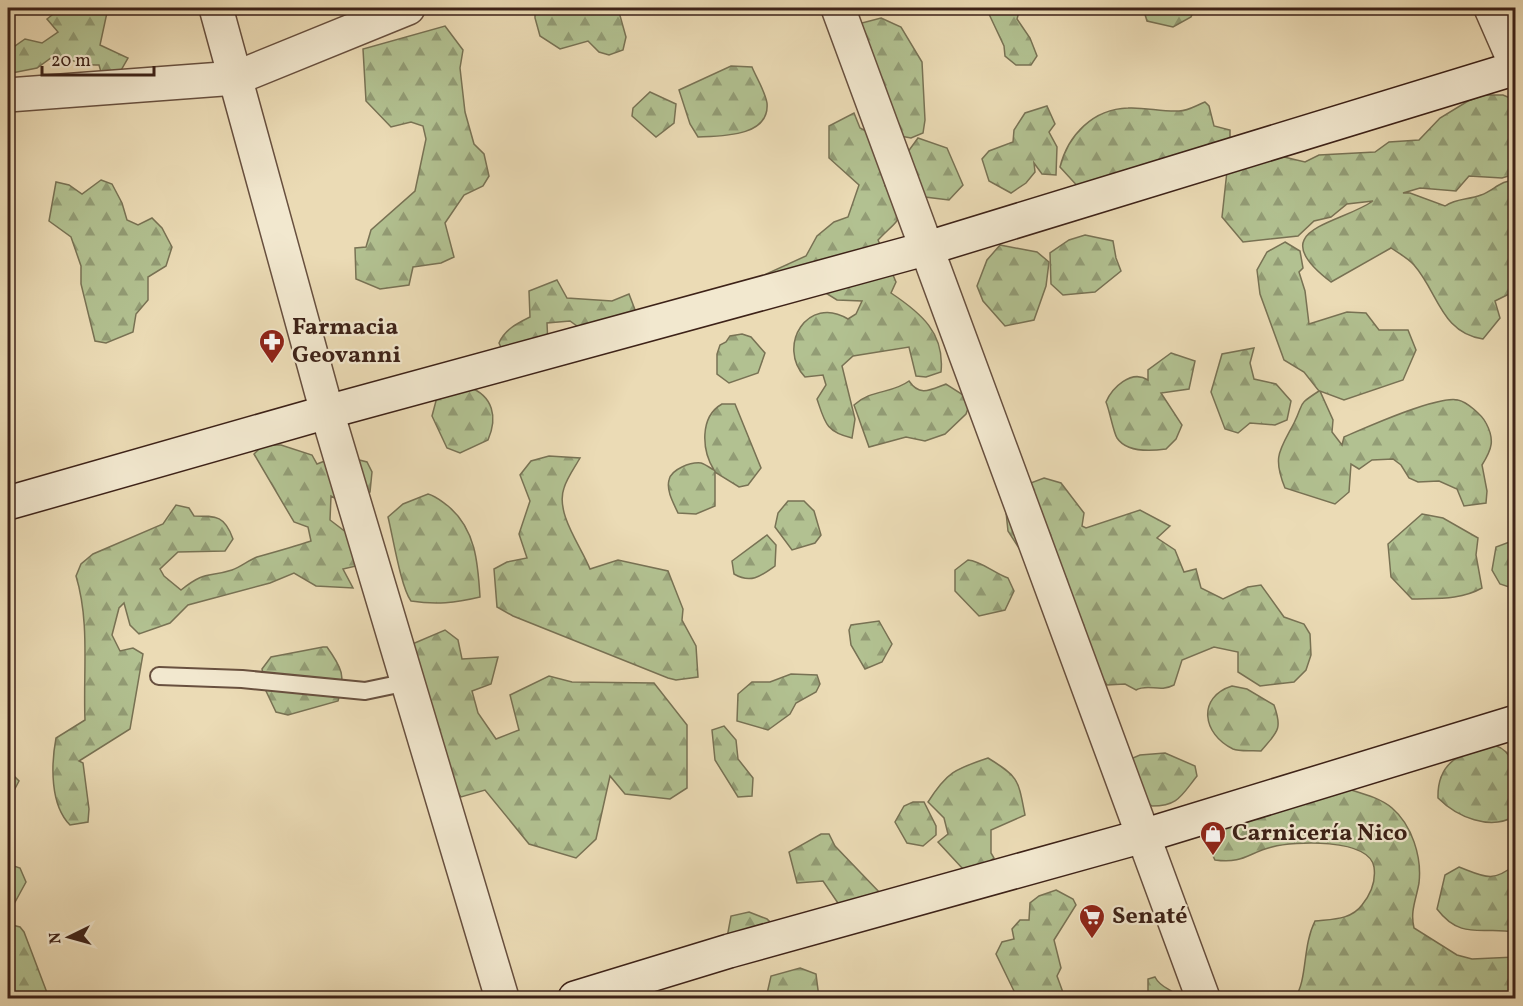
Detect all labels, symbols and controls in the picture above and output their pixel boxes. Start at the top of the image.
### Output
scale bar [42,39,154,77]
text: 20 m [51,49,91,74]
place label: Farmacia Geovanni [292,311,401,373]
pharmacy icon: Farmacia Geovanni [257,327,287,365]
place label: Carnicería Nico [1232,817,1408,851]
shop icon: Carnicería Nico [1198,819,1228,857]
place label: Senaté [1112,900,1187,934]
supermarket icon: Senaté [1077,902,1107,940]
north arrow [39,907,99,967]
text: N [45,931,68,945]

